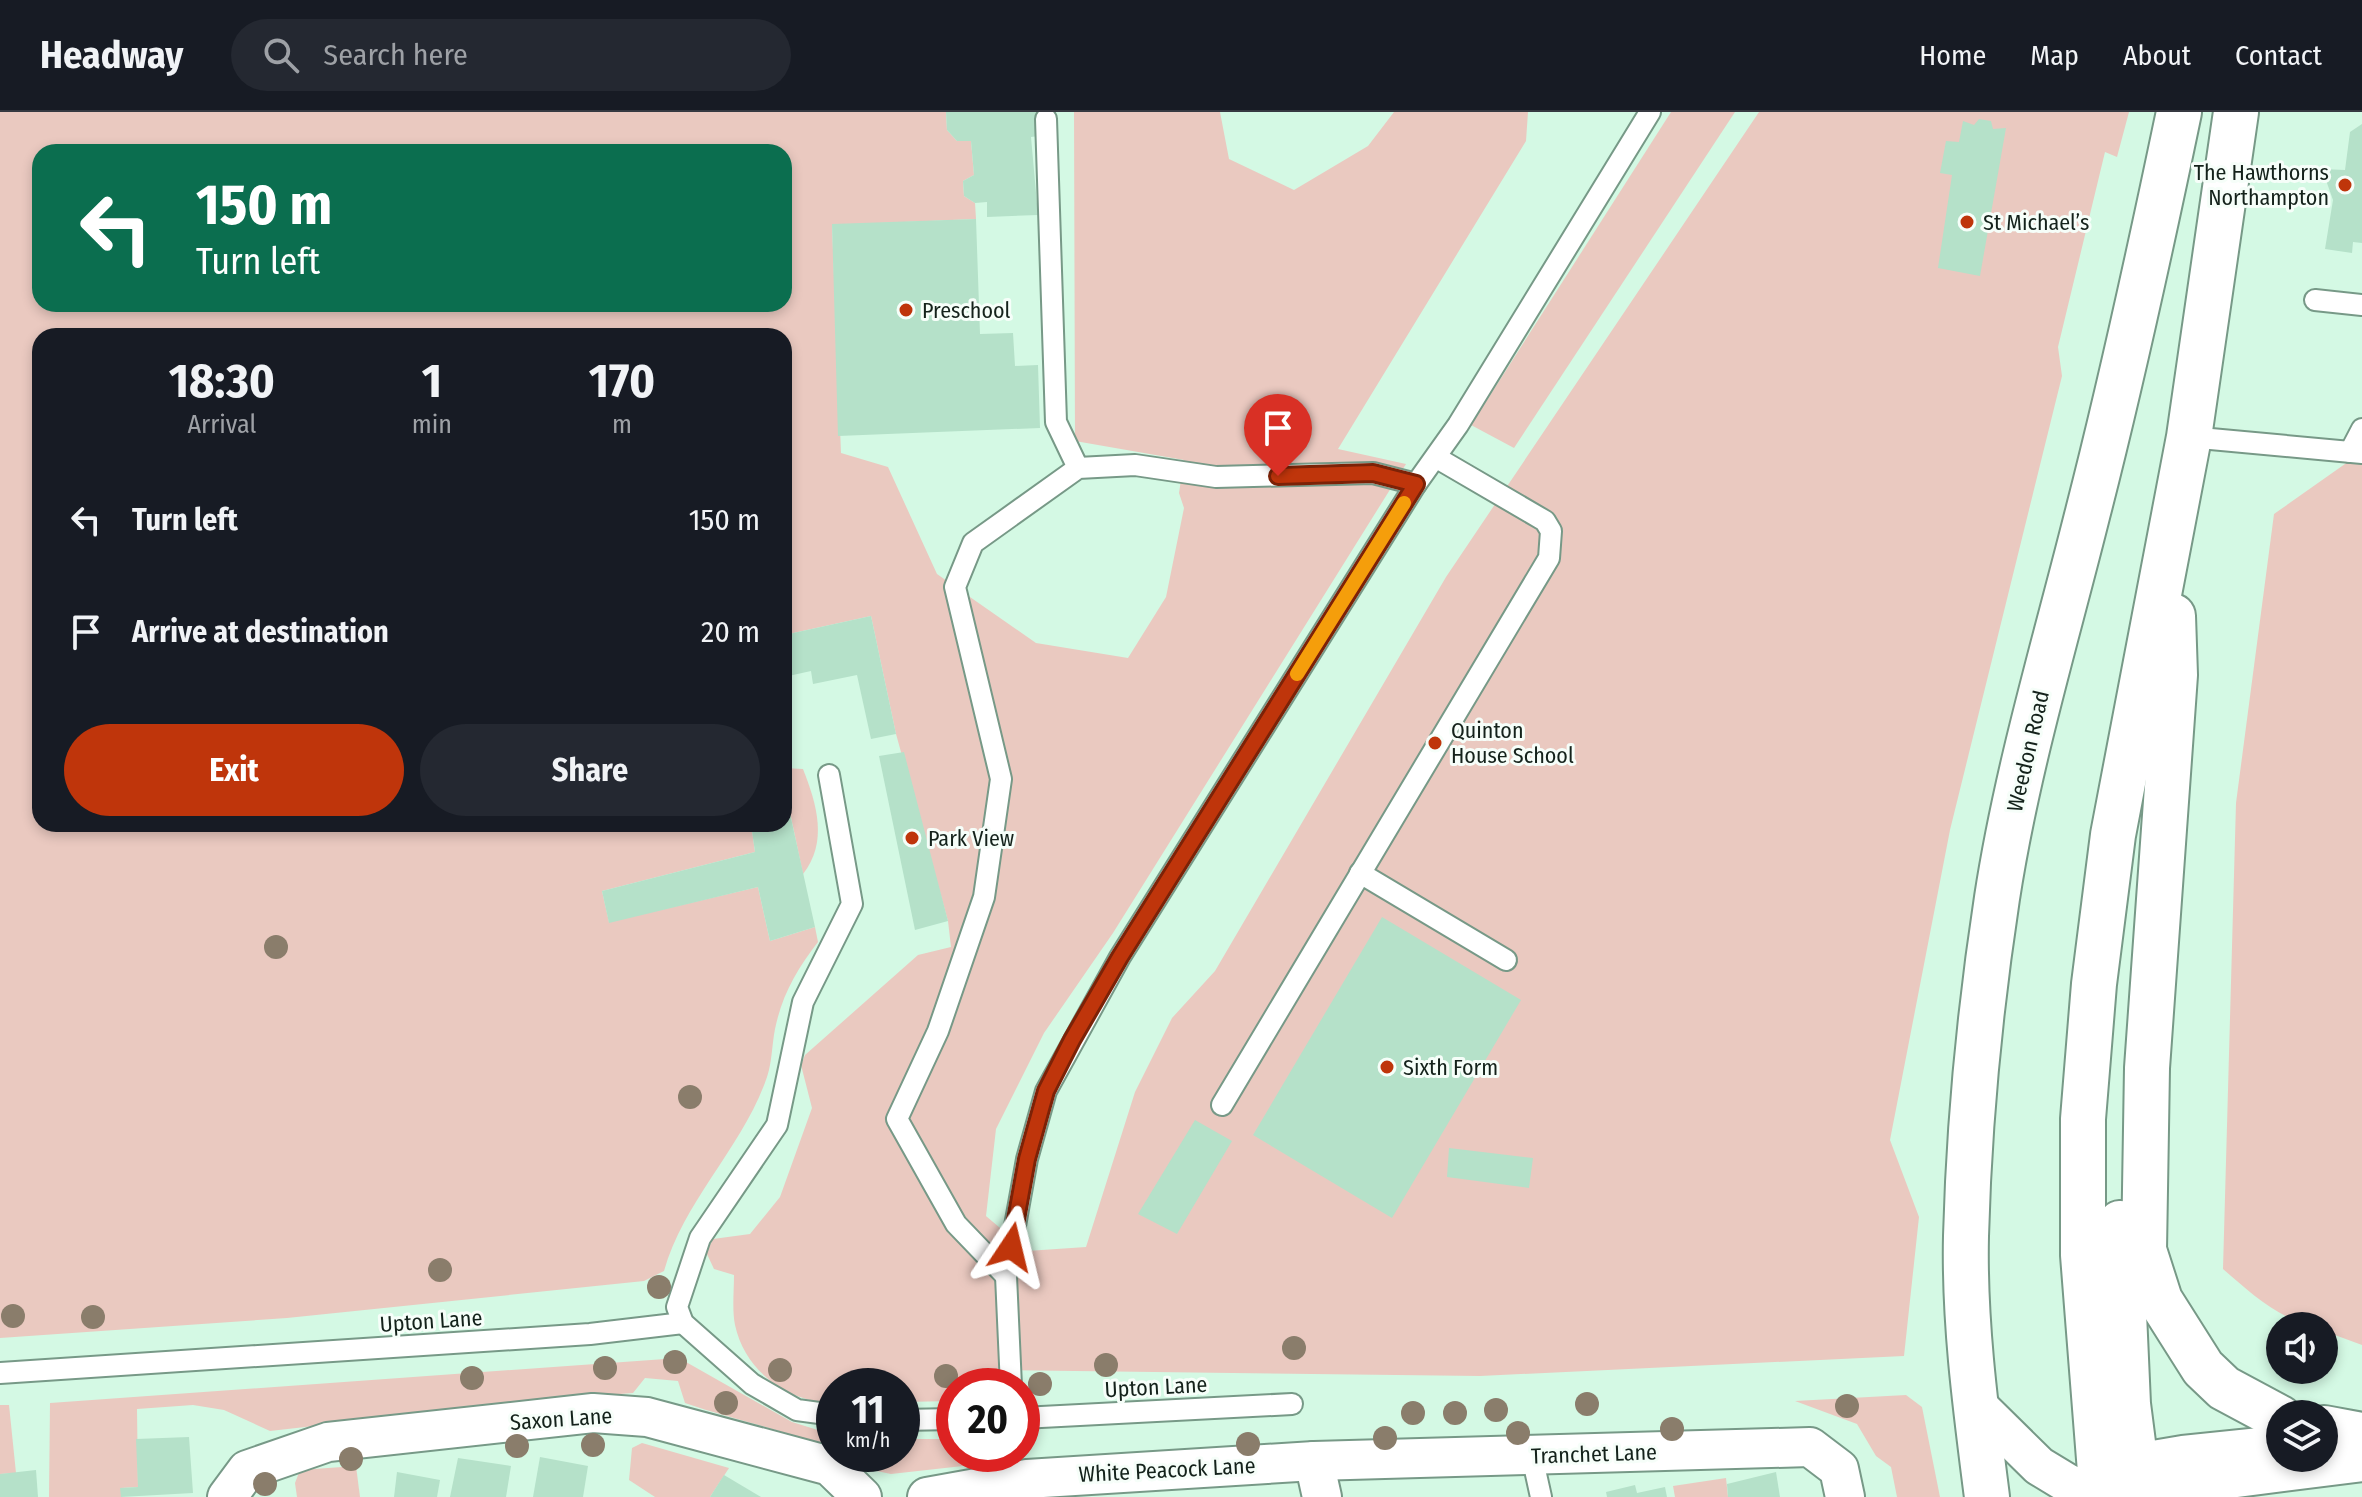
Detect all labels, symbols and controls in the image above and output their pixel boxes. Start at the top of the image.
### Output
search box [231,19,791,91]
text: Headway [40,32,183,78]
icon: search [259,33,303,77]
text: Search here [323,37,468,73]
text: Home [1919,39,1986,72]
text: Map [2030,39,2079,72]
text: About [2123,39,2191,72]
text: Contact [2235,39,2322,72]
place label: The Hawthorns Northampton [2194,159,2329,211]
text: 150 m [196,172,332,239]
icon: left [64,176,168,280]
marker: The Hawthorns Northampton [2336,176,2354,194]
place label: St Michael’s [1983,209,2089,236]
marker: St Michael’s [1958,213,1976,231]
text: Turn left [196,240,320,284]
place label: Preschool [922,297,1011,324]
marker: Preschool [897,301,915,319]
text: 18:30 [169,352,275,410]
text: 1 [422,352,442,410]
text: 170 [589,352,655,410]
pin [1244,394,1312,476]
icon: arrive [1256,406,1300,450]
text: Arrival [187,409,256,440]
text: min [412,409,452,440]
text: m [612,409,632,440]
icon: left [64,498,108,542]
text: Turn left [132,502,238,538]
text: 150 m [689,502,760,538]
icon: arrive [64,610,108,654]
text: Arrive at destination [132,614,389,650]
text: 20 m [701,614,760,650]
street label: Weedon Road [2001,688,2055,814]
place label: Quinton House School [1451,717,1574,769]
button: Exit [64,724,404,816]
button: Share [420,724,760,816]
marker: Quinton House School [1426,734,1444,752]
place label: Park View [928,825,1014,852]
marker: Park View [903,829,921,847]
place label: Sixth Form [1403,1054,1498,1081]
marker: Sixth Form [1378,1058,1396,1076]
position arrow [969,1205,1053,1289]
street label: Upton Lane [379,1304,483,1338]
map controls [2266,1312,2338,1472]
button: sound [2266,1312,2338,1384]
speed limit sign: 20 [936,1368,1040,1472]
street label: Upton Lane [1104,1371,1208,1403]
text: 11 [851,1386,885,1434]
button: layers [2266,1400,2338,1472]
street label: Saxon Lane [509,1402,613,1436]
text: km/h [846,1428,890,1452]
street label: Tranchet Lane [1531,1438,1657,1470]
street label: White Peacock Lane [1078,1452,1256,1488]

